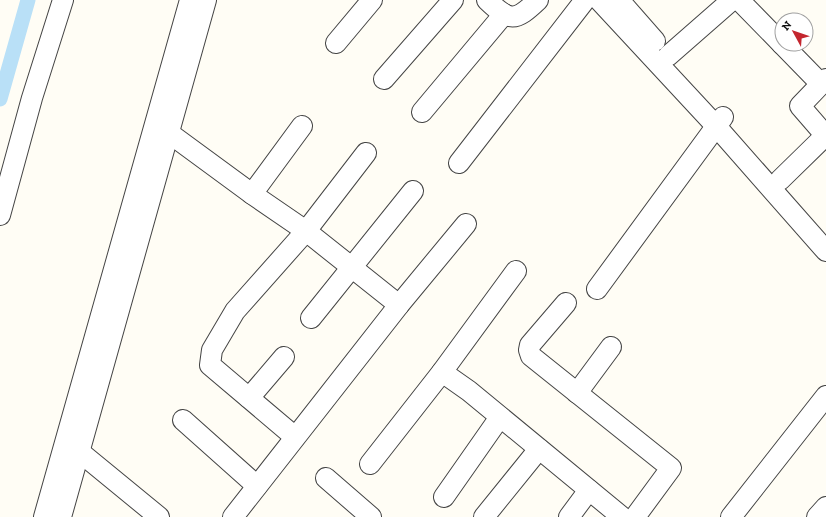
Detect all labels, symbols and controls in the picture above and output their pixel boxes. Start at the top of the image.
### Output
north arrow [774,12,814,52]
text: N [779,18,795,33]

